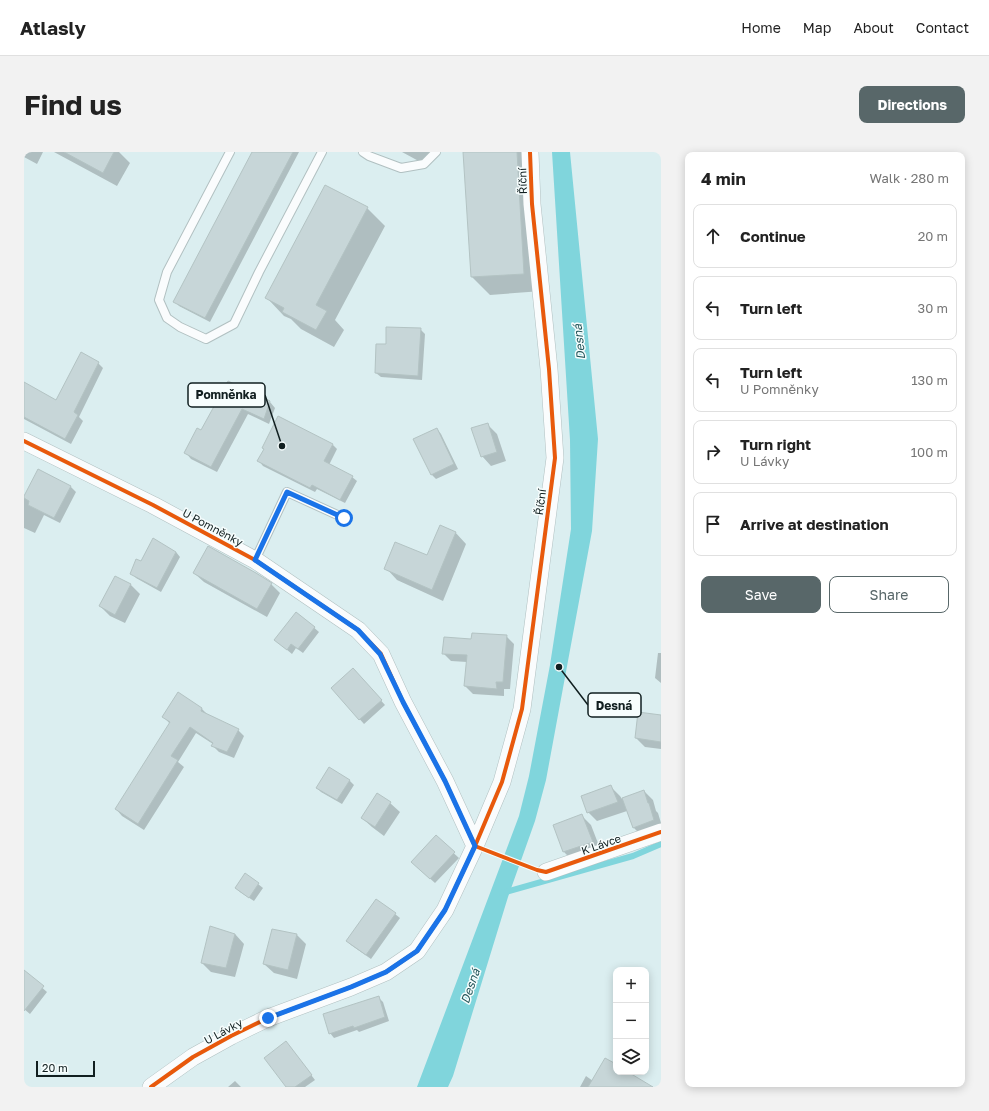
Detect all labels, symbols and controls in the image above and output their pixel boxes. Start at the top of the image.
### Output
text: Atlasly [20,16,86,39]
text: Home [741,19,781,36]
text: Map [803,19,831,36]
text: About [853,19,894,36]
text: Contact [916,19,969,36]
button: Directions [859,86,965,123]
text: Find us [24,88,122,121]
street label: Říční [515,167,529,194]
text: 4 min [701,168,746,189]
text: Walk · 280 m [870,170,949,186]
icon: ahead [702,225,724,247]
text: Continue [740,227,806,245]
text: 20 m [918,228,948,244]
icon: left [702,297,724,319]
text: Turn left [740,299,802,317]
text: 30 m [918,300,948,316]
water label: Desná [570,322,588,361]
text: Turn left [740,363,802,381]
icon: left [702,369,724,391]
text: 130 m [911,372,948,388]
text: U Pomněnky [740,381,819,397]
callout: Pomněnka [188,383,265,407]
text: Pomněnka [195,387,257,402]
text: Turn right [740,435,811,453]
icon: right [702,441,724,463]
text: 100 m [911,444,948,460]
text: U Lávky [740,453,789,469]
street label: Říční [532,487,548,516]
street label: U Pomněnky [181,506,245,548]
route start [335,509,353,527]
icon: arrive [702,513,724,535]
text: Arrive at destination [740,515,889,533]
button: Save [701,576,821,613]
button: Share [829,576,949,613]
callout: Desná [588,693,641,717]
text: Desná [596,698,632,713]
street label: K Lávce [579,831,623,857]
water label: Desná [457,965,483,1005]
map controls [613,967,649,1075]
button: + [613,967,649,1003]
button: − [613,1003,649,1039]
route end [259,1009,277,1027]
street label: U Lávky [201,1015,245,1047]
button: layers [613,1039,649,1075]
scale bar [36,1059,95,1078]
text: 20 m [42,1061,68,1074]

